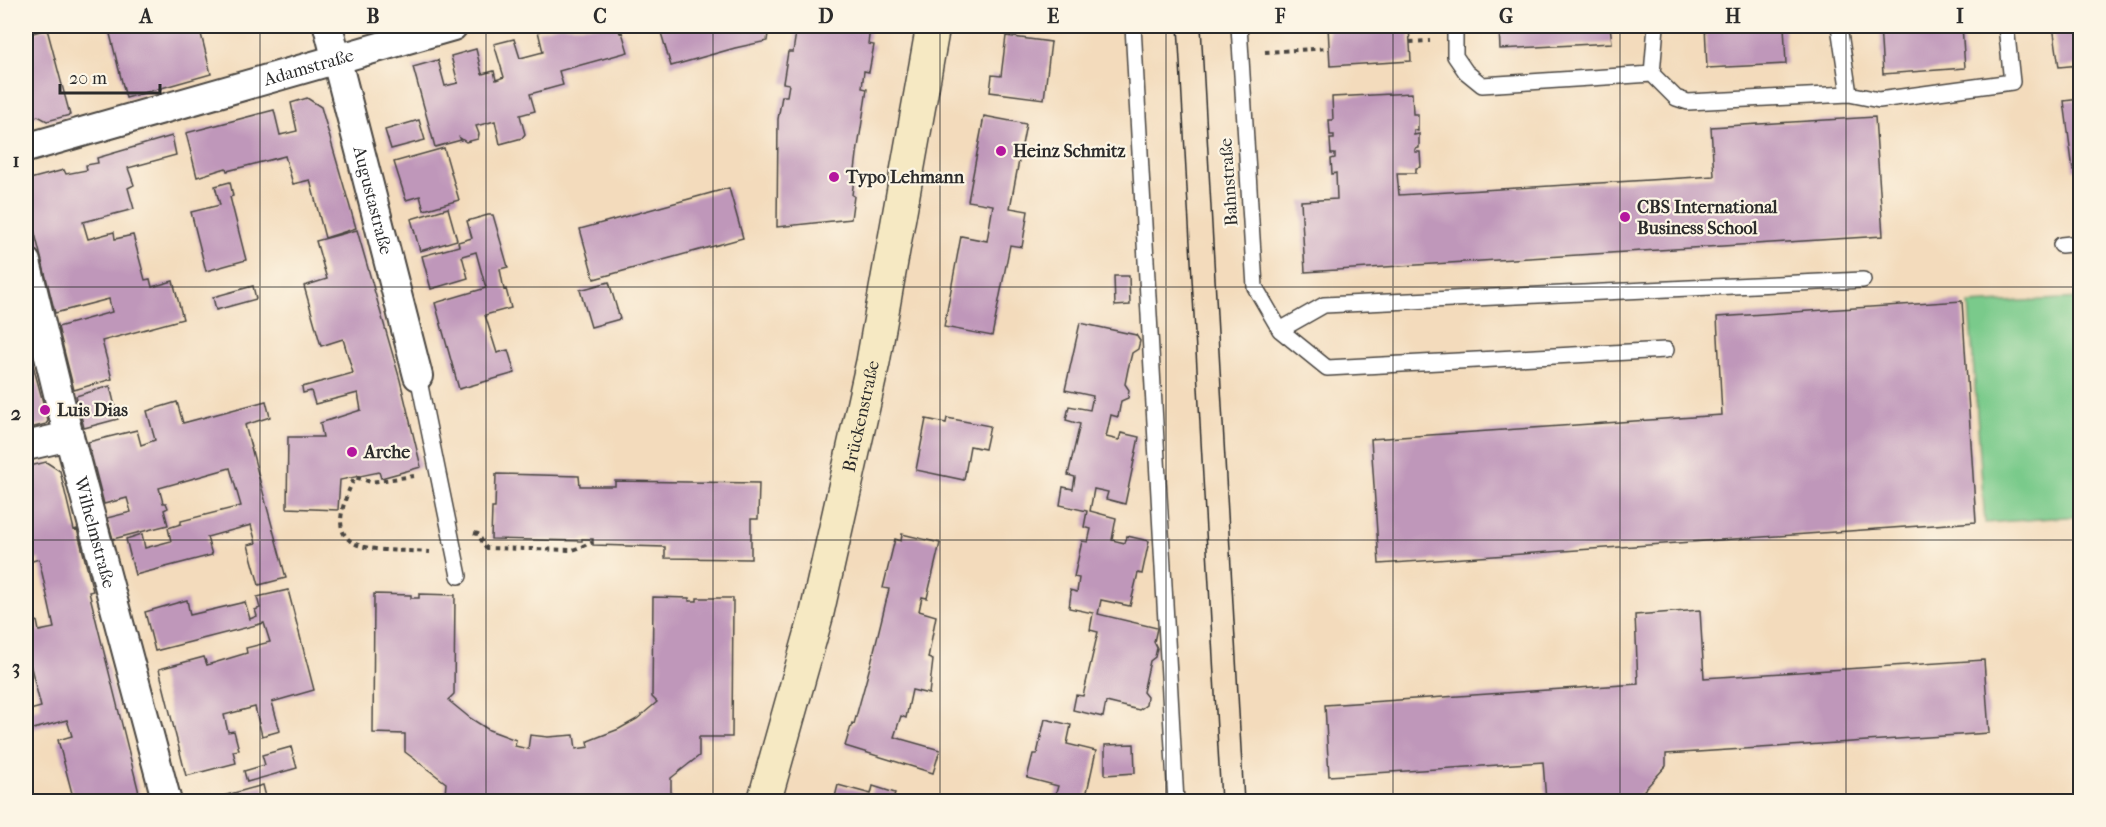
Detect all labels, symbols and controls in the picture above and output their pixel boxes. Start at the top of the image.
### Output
text: A [138,5,154,28]
text: B [366,5,380,28]
text: C [593,5,607,28]
text: D [818,5,834,28]
text: E [1047,5,1059,28]
text: F [1274,5,1286,28]
text: G [1499,5,1513,28]
text: H [1725,5,1741,28]
text: I [1956,5,1964,28]
street label: Adamstraße [260,44,356,90]
scale bar [60,57,160,95]
text: 20 m [69,68,107,89]
street label: Bahnstraße [1215,137,1243,227]
place label: Heinz Schmitz [1013,141,1125,162]
street label: Augustastraße [349,143,397,257]
marker: Heinz Schmitz [994,144,1008,158]
text: 1 [12,149,20,172]
place label: Typo Lehmann [845,167,965,188]
marker: Typo Lehmann [827,170,841,184]
place label: CBS International Business School [1637,197,1778,239]
marker: CBS International Business School [1618,210,1632,224]
street label: Brückenstraße [838,358,884,474]
place label: Luis Dias [57,400,128,421]
text: 2 [11,402,21,425]
marker: Luis Dias [38,403,52,417]
place label: Arche [363,442,410,463]
marker: Arche [345,445,359,459]
street label: Wilhelmstraße [70,473,120,591]
text: 3 [12,656,20,679]

